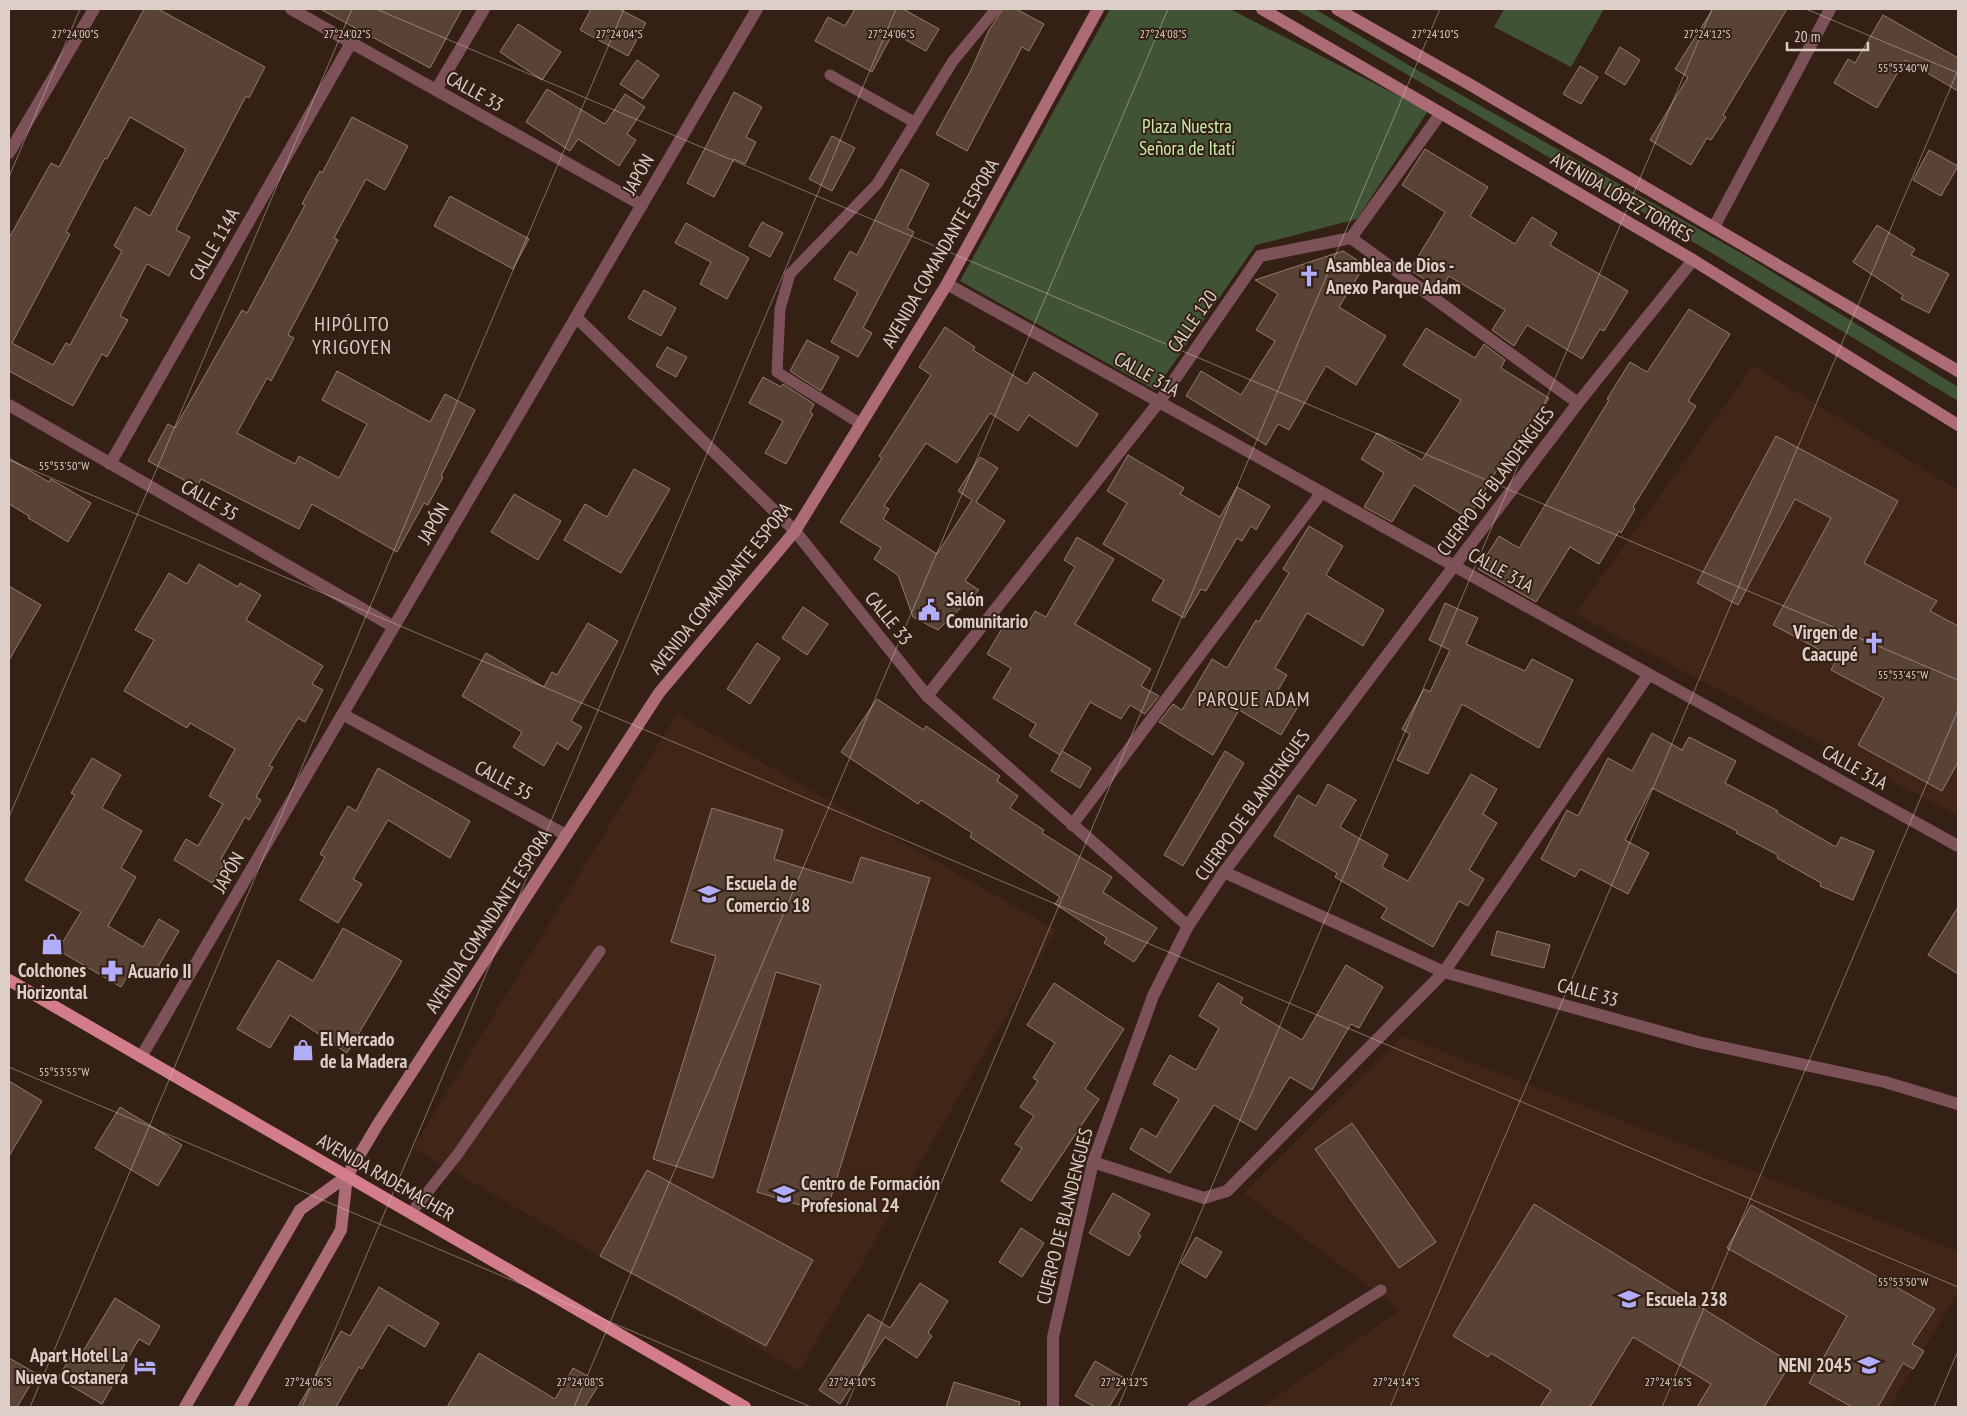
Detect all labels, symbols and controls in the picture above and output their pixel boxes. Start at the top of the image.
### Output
scale bar [1787,20,1868,52]
text: 27°24'00"S [51,26,99,41]
text: 27°24'02"S [323,26,371,41]
text: 27°24'04"S [595,26,643,41]
text: 27°24'06"S [867,26,915,41]
text: 27°24'08"S [1139,26,1187,41]
text: 27°24'10"S [1411,26,1459,41]
text: 27°24'12"S [1683,26,1731,41]
text: 20 m [1794,27,1820,46]
text: 55°53'40"W [1878,60,1928,75]
street label: CALLE 33 [442,65,508,117]
park label: Plaza Nuestra Señora de Itatí [1139,114,1235,160]
street label: AVENIDA LÓPEZ TORRES [1547,147,1697,247]
street label: JAPÓN [616,150,659,199]
street label: AVENIDA COMANDANTE ESPORA [876,154,1004,352]
street label: CALLE 114A [184,203,244,285]
place label: Asamblea de Dios - Anexo Parque Adam [1325,253,1461,299]
church icon: Asamblea de Dios - Anexo Parque Adam [1296,263,1322,289]
street label: CALLE 120 [1162,285,1222,357]
district label: HIPÓLITO YRIGOYEN [312,311,392,360]
street label: CALLE 31A [1110,346,1184,402]
street label: CUERPO DE BLANDENGUES [1431,402,1559,560]
text: 55°53'50"W [39,458,89,473]
street label: CALLE 35 [177,474,243,526]
street label: AVENIDA COMANDANTE ESPORA [643,497,797,679]
street label: JAPÓN [411,499,454,548]
street label: CALLE 31A [1464,542,1538,598]
street label: CALLE 33 [860,586,918,650]
place label: Salón Comunitario [946,587,1028,633]
public building icon: Salón Comunitario [916,597,942,623]
place label: Virgen de Caacupé [1792,620,1858,666]
church icon: Virgen de Caacupé [1861,630,1887,656]
text: 55°53'45"W [1878,667,1928,682]
district label: PARQUE ADAM [1198,686,1310,712]
street label: CUERPO DE BLANDENGUES [1189,725,1315,885]
street label: CALLE 31A [1818,739,1892,795]
street label: CALLE 35 [471,755,537,805]
street label: AVENIDA COMANDANTE ESPORA [420,825,556,1017]
street label: JAPÓN [206,848,249,897]
place label: Escuela de Comercio 18 [726,871,810,917]
school or university icon: Escuela de Comercio 18 [696,881,722,907]
shop icon: Colchones Horizontal [39,931,65,957]
place label: Colchones Horizontal [17,958,88,1004]
pharmacy icon: Acuario II [99,958,125,984]
place label: Acuario II [127,959,191,983]
street label: CALLE 33 [1555,972,1621,1012]
place label: El Mercado de la Madera [320,1027,407,1073]
shop icon: El Mercado de la Madera [290,1037,316,1063]
text: 55°53'55"W [39,1064,89,1079]
street label: CUERPO DE BLANDENGUES [1030,1125,1098,1307]
street label: AVENIDA RADEMACHER [313,1128,459,1226]
place label: Centro de Formación Profesional 24 [801,1171,940,1217]
school or university icon: Centro de Formación Profesional 24 [771,1181,797,1207]
text: 55°53'50"W [1878,1274,1928,1289]
school or university icon: Escuela 238 [1616,1286,1642,1312]
place label: Escuela 238 [1646,1287,1728,1311]
place label: Apart Hotel La Nueva Costanera [16,1343,128,1389]
school or university icon: NENI 2045 [1856,1352,1882,1378]
hotel icon: Apart Hotel La Nueva Costanera [132,1353,158,1379]
place label: NENI 2045 [1779,1353,1852,1377]
text: 27°24'06"S [284,1374,332,1389]
text: 27°24'08"S [556,1374,604,1389]
text: 27°24'10"S [828,1374,876,1389]
text: 27°24'12"S [1100,1374,1148,1389]
text: 27°24'14"S [1372,1374,1420,1389]
text: 27°24'16"S [1644,1374,1692,1389]

